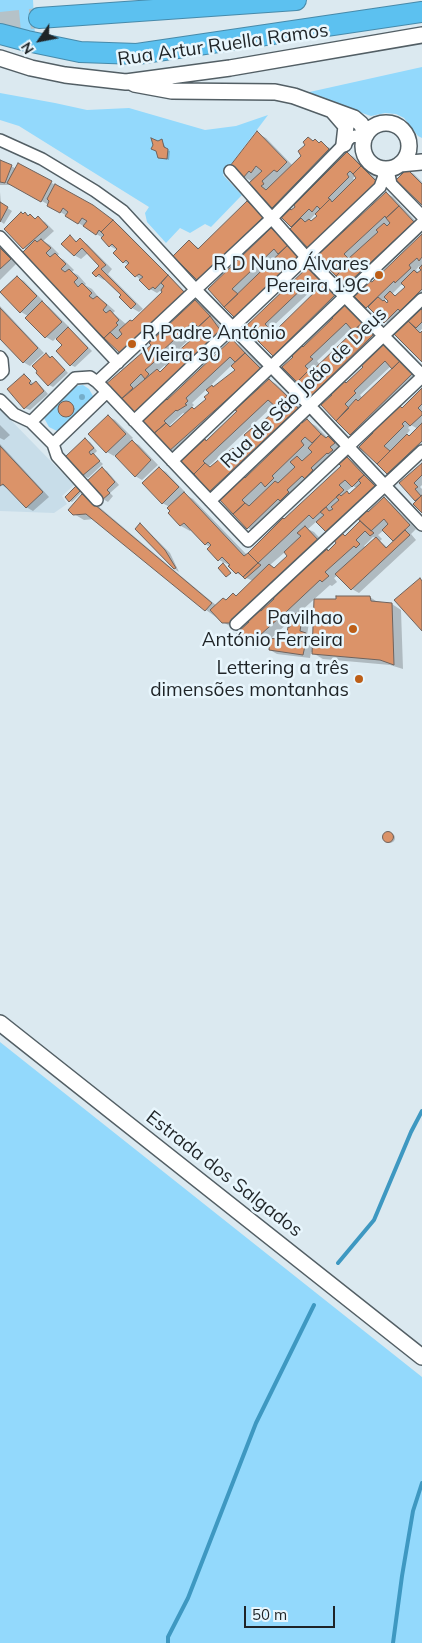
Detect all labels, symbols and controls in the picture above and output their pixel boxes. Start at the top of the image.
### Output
north arrow [15,15,65,65]
street label: Rua Artur Ruella Ramos [116,19,330,71]
text: N [17,39,38,58]
place label: R D Nuno Álvares Pereira 19C [213,253,369,297]
marker: R D Nuno Álvares Pereira 19C [373,269,385,281]
street label: Rua de São João de Deus [216,303,392,473]
place label: R Padre António Vieira 30 [142,322,286,366]
marker: R Padre António Vieira 30 [126,338,138,350]
place label: Pavilhao António Ferreira [202,607,343,651]
marker: Pavilhao António Ferreira [347,623,359,635]
place label: Lettering a três dimensões montanhas [150,657,349,701]
marker: Lettering a três dimensões montanhas [353,673,365,685]
street label: Estrada dos Salgados [141,1106,307,1242]
scale bar [247,1596,338,1628]
text: 50 m [252,1605,287,1624]

